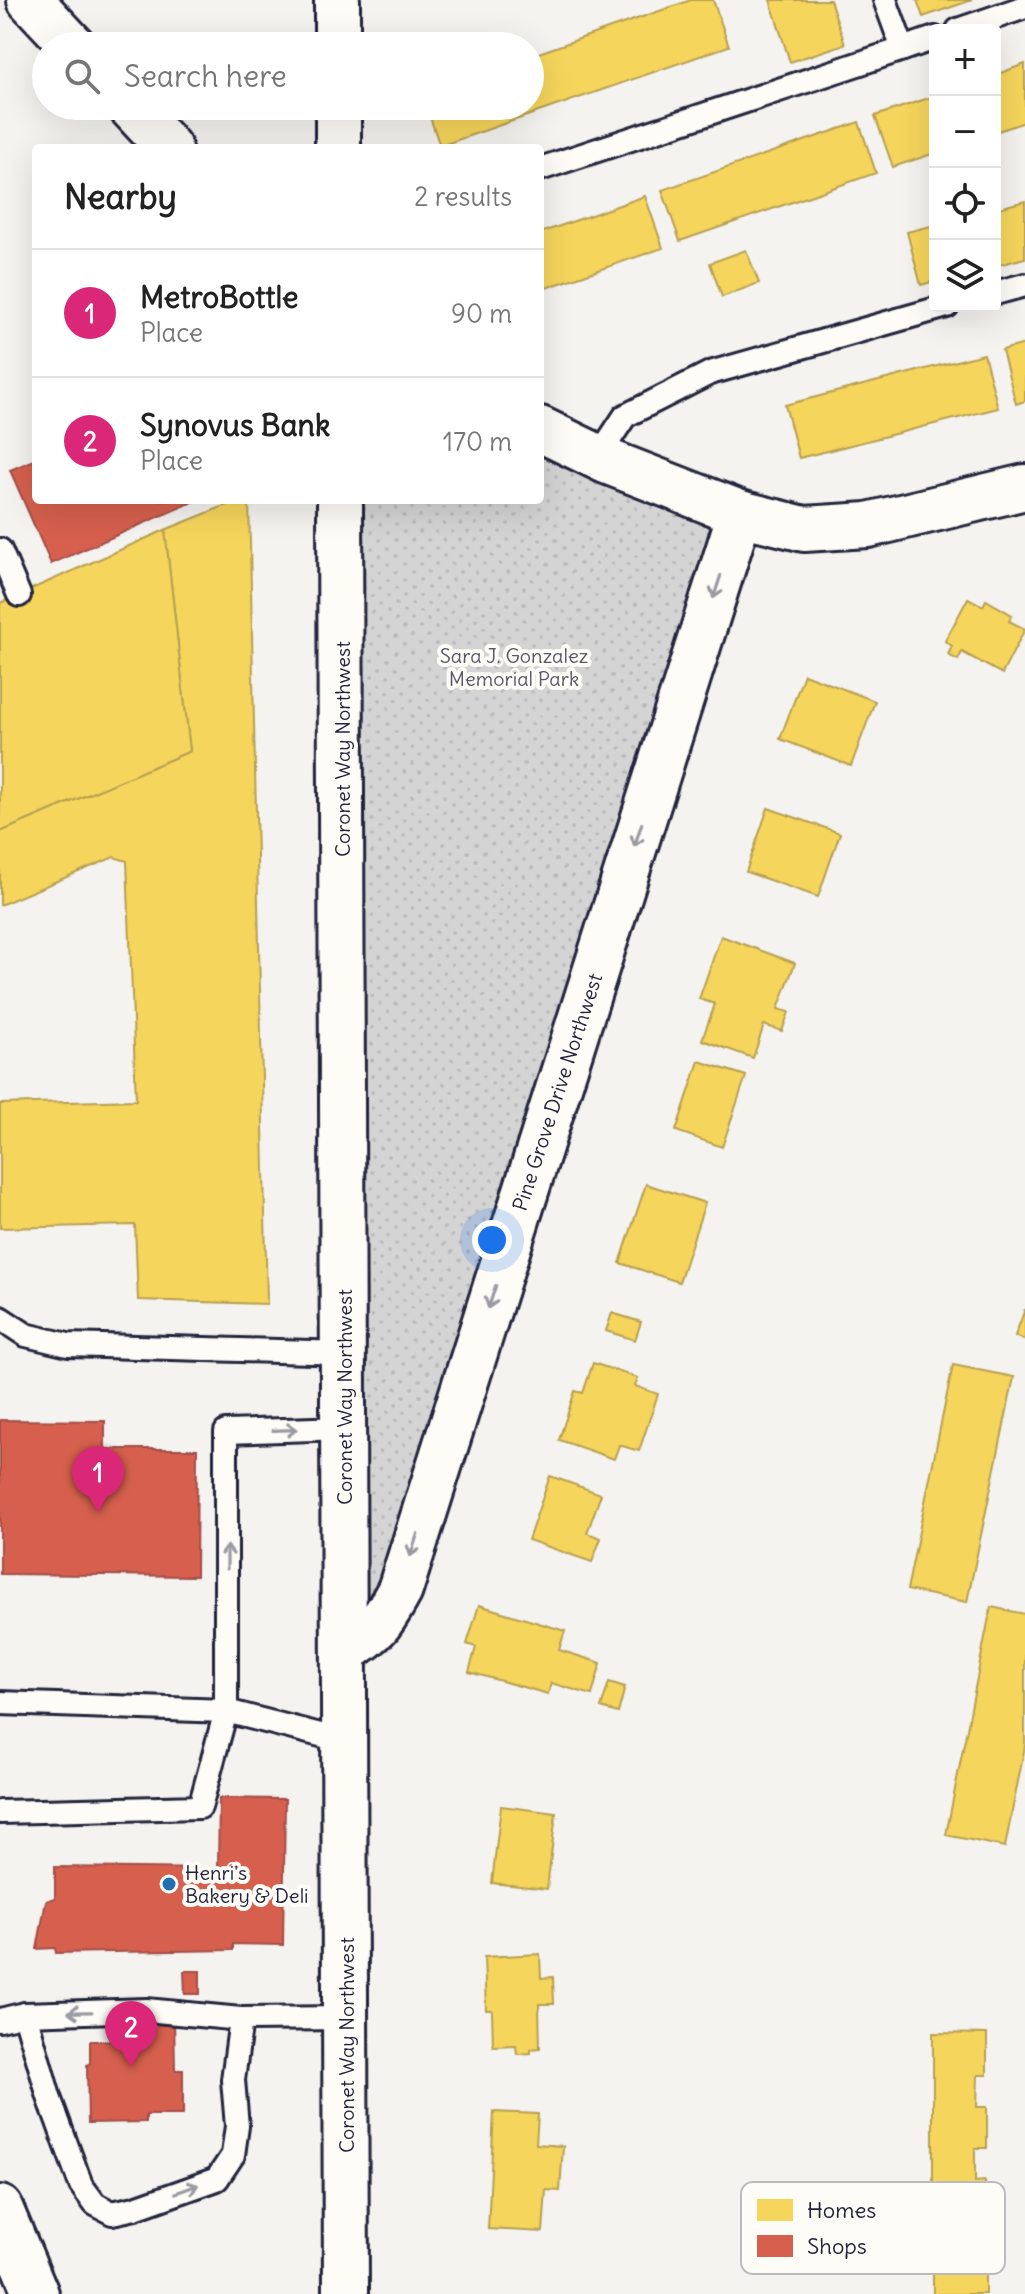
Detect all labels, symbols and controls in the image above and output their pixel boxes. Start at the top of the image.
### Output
map controls [929,24,1001,312]
button: + [929,24,1001,96]
search box [32,32,544,120]
icon: search [60,54,104,98]
text: Search here [124,57,287,95]
button: − [929,96,1001,168]
button: locate [929,168,1001,240]
text: Nearby [64,175,177,218]
text: 2 results [414,180,512,213]
button: layers [929,240,1001,312]
text: MetroBottle [140,278,298,316]
text: 1 [85,297,95,330]
text: 90 m [451,297,512,330]
text: Place [140,316,203,349]
text: Synovus Bank [140,406,330,444]
text: 2 [83,425,97,458]
text: 170 m [443,425,512,458]
text: Place [140,444,203,477]
one-way arrow [709,574,724,600]
street label: Coronet Way Northwest [330,641,355,857]
park label: Sara J. Gonzalez Memorial Park [440,643,588,691]
one-way arrow [630,823,645,848]
street label: Pine Grove Drive Northwest [507,970,607,1214]
your location [472,1220,512,1260]
one-way arrow [484,1284,499,1309]
street label: Coronet Way Northwest [332,1289,357,1505]
one-way arrow [271,1422,298,1437]
pin: 1 [72,1446,124,1512]
one-way arrow [406,1531,421,1557]
one-way arrow [219,1544,234,1571]
place label: Henri's Bakery & Deli [185,1860,309,1908]
marker: Henri's Bakery & Deli [160,1875,178,1893]
street label: Coronet Way Northwest [334,1937,359,2153]
pin: 2 [105,2001,157,2067]
one-way arrow [67,2004,94,2020]
one-way arrow [174,2181,199,2196]
legend [741,2182,1005,2274]
text: Homes [807,2196,876,2224]
text: Shops [807,2232,867,2260]

